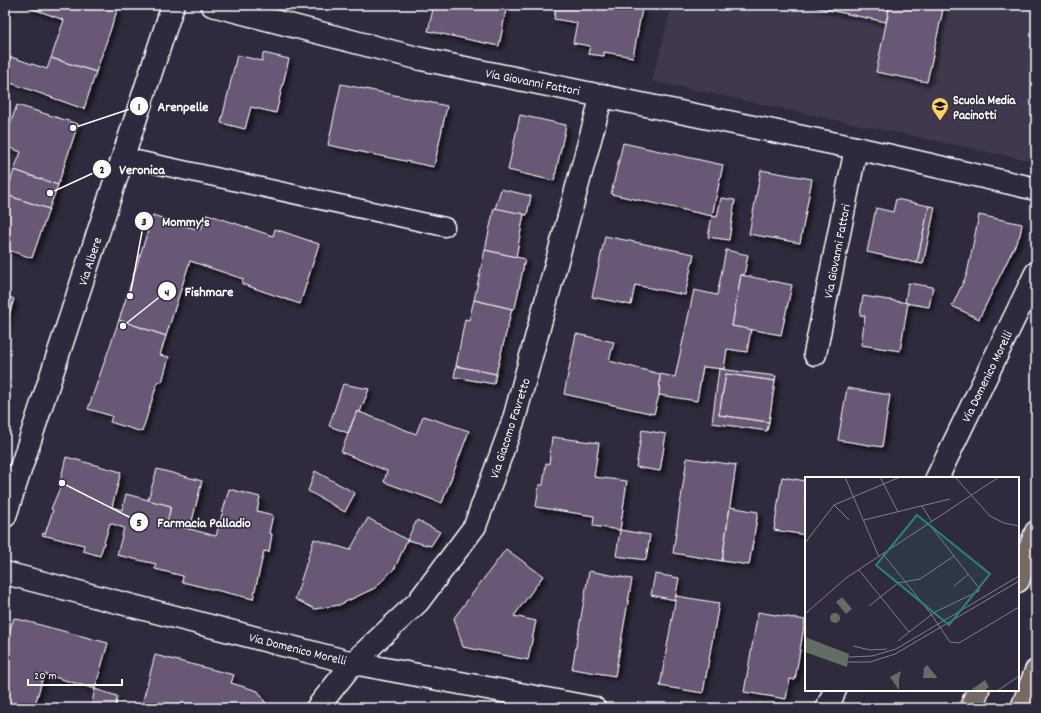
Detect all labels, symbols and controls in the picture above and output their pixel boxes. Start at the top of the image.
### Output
street label: Via Giovanni Fattori [484,65,582,102]
place label: Scuola Media Pacinotti [953,92,1016,126]
callout: Arenpelle [129,93,216,119]
school or university icon: Scuola Media Pacinotti [930,96,950,121]
text: Arenpelle [158,98,208,118]
text: 1 [138,99,141,116]
callout: Veronica [92,156,173,182]
text: Veronica [119,161,166,181]
text: 2 [99,162,105,179]
street label: Via Giovanni Fattori [820,202,857,300]
callout: Mommy's [134,208,218,234]
text: Mommy's [162,213,210,233]
text: 3 [141,214,147,231]
street label: Via Albere [75,235,108,288]
callout: Fishmare [157,278,241,304]
text: Fishmare [185,283,233,303]
text: 4 [165,285,170,302]
street label: Via Domenico Morelli [958,328,1019,426]
street label: Via Giacomo Favretto [486,376,537,481]
inset map [805,477,1019,691]
callout: Farmacia Palladio [129,509,258,535]
text: Farmacia Palladio [157,514,251,534]
text: 5 [136,515,142,532]
street label: Via Domenico Morelli [247,629,349,672]
scale bar [28,661,122,687]
text: 20 m [34,668,57,685]

